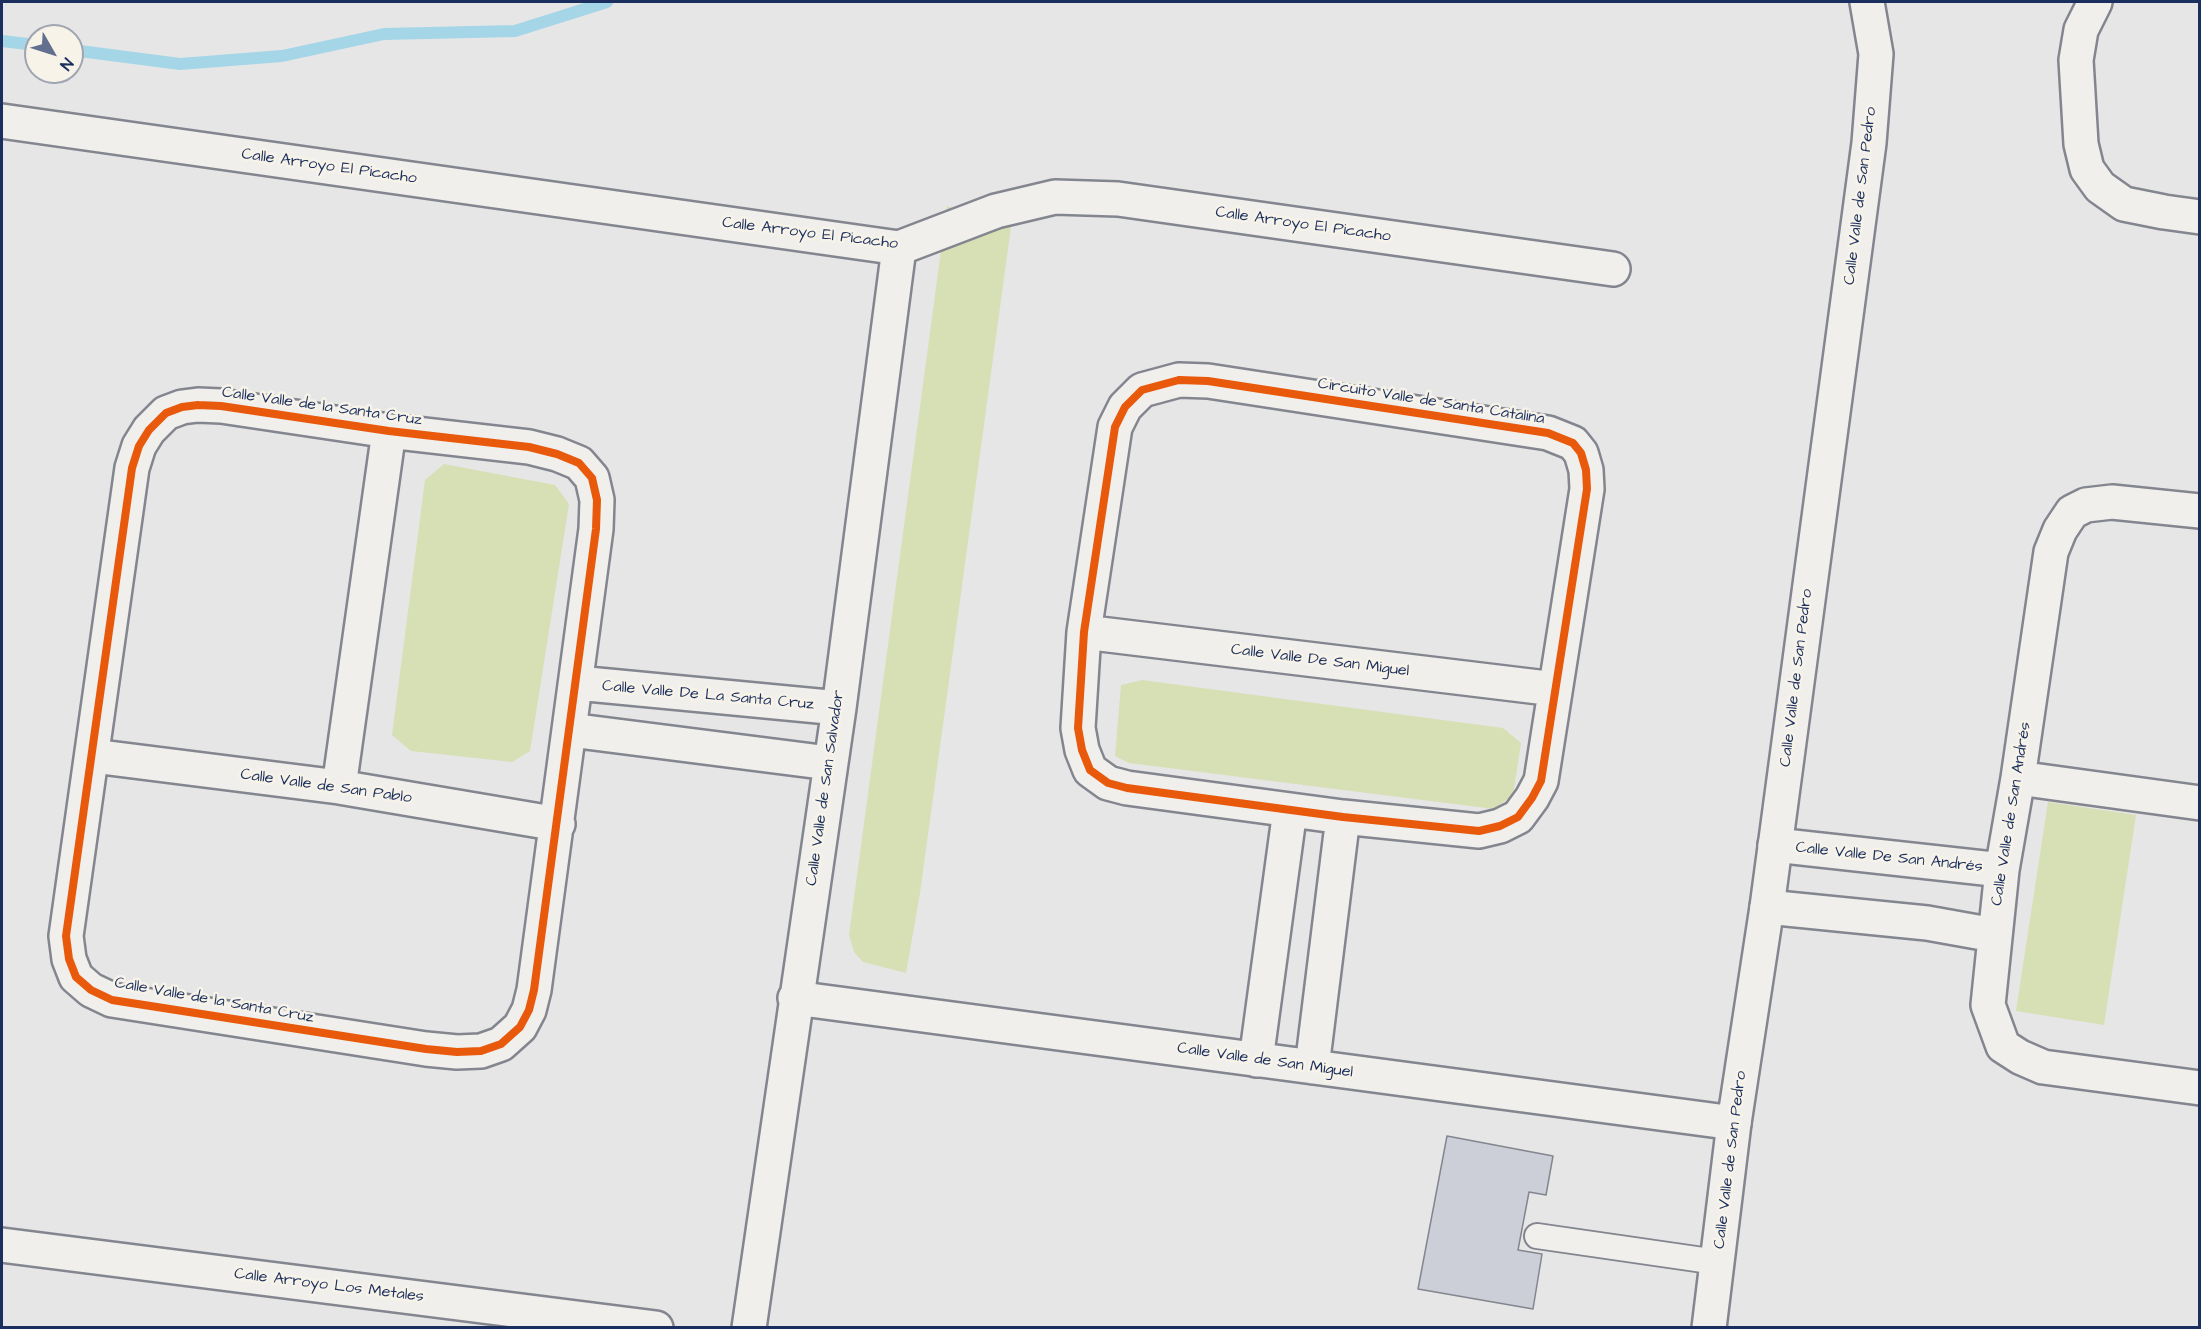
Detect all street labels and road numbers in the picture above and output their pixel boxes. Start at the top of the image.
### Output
street label: Calle Valle de San Pedro [1841,106,1881,286]
street label: Calle Arroyo El Picacho [240,145,418,189]
street label: Calle Arroyo El Picacho [1214,203,1392,247]
street label: Calle Arroyo El Picacho [721,214,899,254]
street label: Circuito Valle de Santa Catalina [1316,375,1546,429]
street label: Calle Valle de la Santa Cruz [221,383,423,431]
street label: Calle Valle de San Pedro [1777,588,1817,768]
street label: Calle Valle De San Miguel [1230,641,1410,681]
street label: Calle Valle De La Santa Cruz [601,677,815,715]
street label: Calle Valle de San Salvador [803,689,849,887]
street label: Calle Valle de San Andrés [1988,721,2036,907]
street label: Calle Valle de San Pablo [239,765,413,809]
street label: Calle Valle De San Andrés [1794,839,1984,877]
street label: Calle Valle de la Santa Cruz [113,974,315,1028]
street label: Calle Valle de San Miguel [1176,1039,1354,1083]
street label: Calle Valle de San Pedro [1711,1070,1751,1250]
street label: Calle Arroyo Los Metales [233,1265,425,1307]

